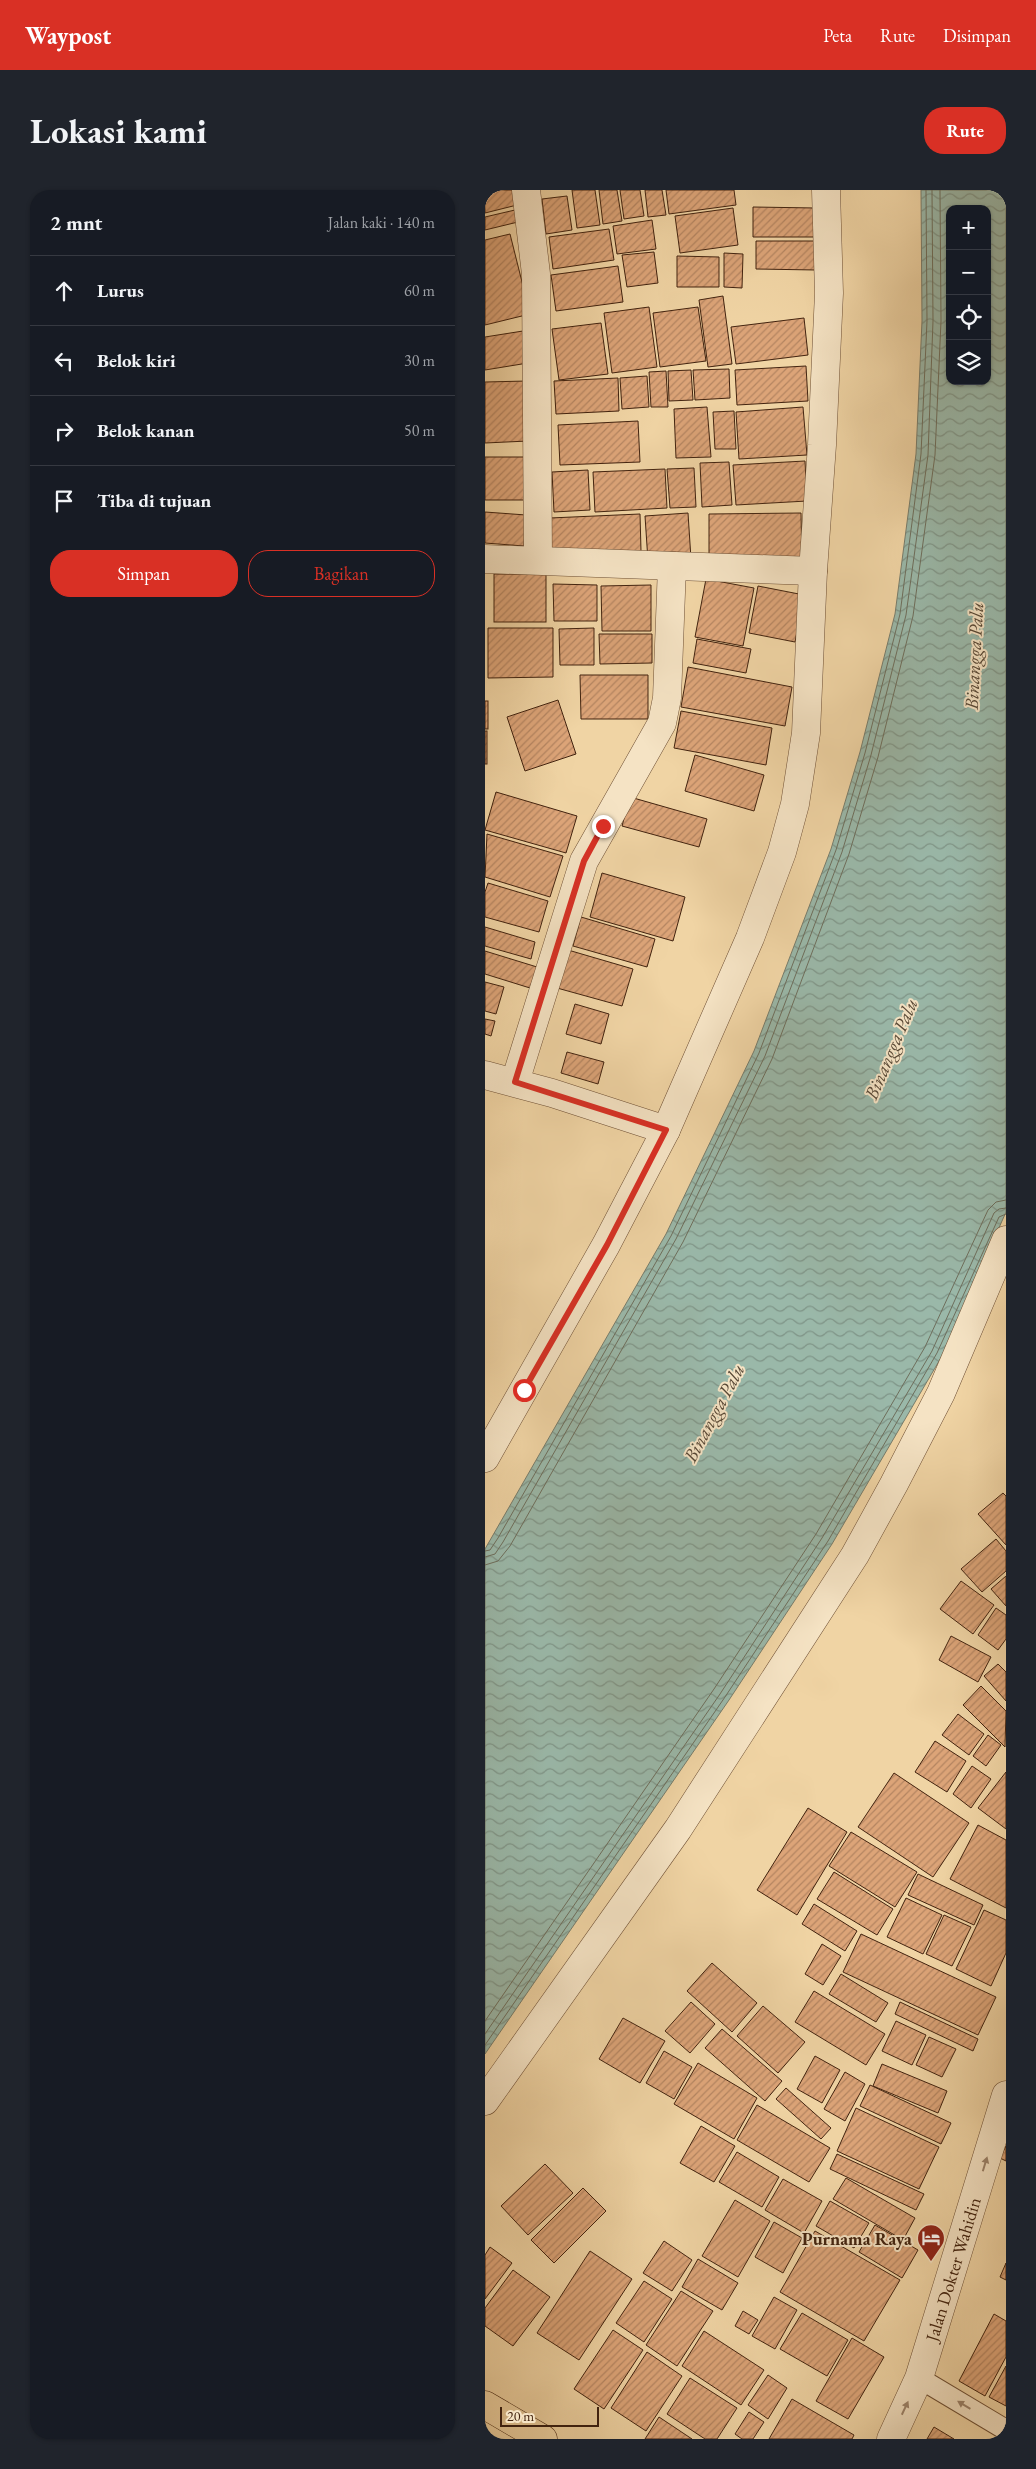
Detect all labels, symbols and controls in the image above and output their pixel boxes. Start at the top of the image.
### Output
text: Waypost [25,20,111,51]
text: Peta [823,24,852,47]
text: Rute [880,24,915,47]
text: Disimpan [943,24,1011,47]
button: Rute [924,107,1006,154]
text: Lokasi kami [30,108,207,153]
map controls [946,205,991,385]
button: + [946,205,991,250]
text: 2 mnt [50,209,102,236]
text: Jalan kaki · 140 m [328,212,435,233]
button: − [946,250,991,295]
icon: ahead [50,277,78,305]
text: Lurus [97,278,144,303]
text: 60 m [404,280,435,301]
button: locate [946,295,991,340]
button: layers [946,340,991,385]
icon: left [50,347,78,375]
text: Belok kiri [97,348,176,373]
text: 30 m [404,350,435,371]
icon: right [50,417,78,445]
text: Belok kanan [97,418,195,443]
text: 50 m [404,420,435,441]
icon: arrive [50,487,78,515]
text: Tiba di tujuan [97,488,211,513]
button: Simpan [50,550,238,597]
button: Bagikan [248,550,435,597]
water label: Binangga Palu [959,602,989,711]
route end [592,815,615,838]
water label: Binangga Palu [858,995,924,1104]
water label: Binangga Palu [677,1360,750,1467]
route start [513,1379,536,1402]
one-way arrow [981,2156,989,2171]
street label: Jalan Dokter Wahidin [919,2194,986,2346]
hotel icon: Purnama Raya [916,2223,946,2262]
place label: Purnama Raya [802,2227,912,2250]
one-way arrow [900,2401,909,2416]
one-way arrow [958,2401,971,2410]
scale bar [500,2404,599,2427]
text: 20 m [507,2407,534,2425]

